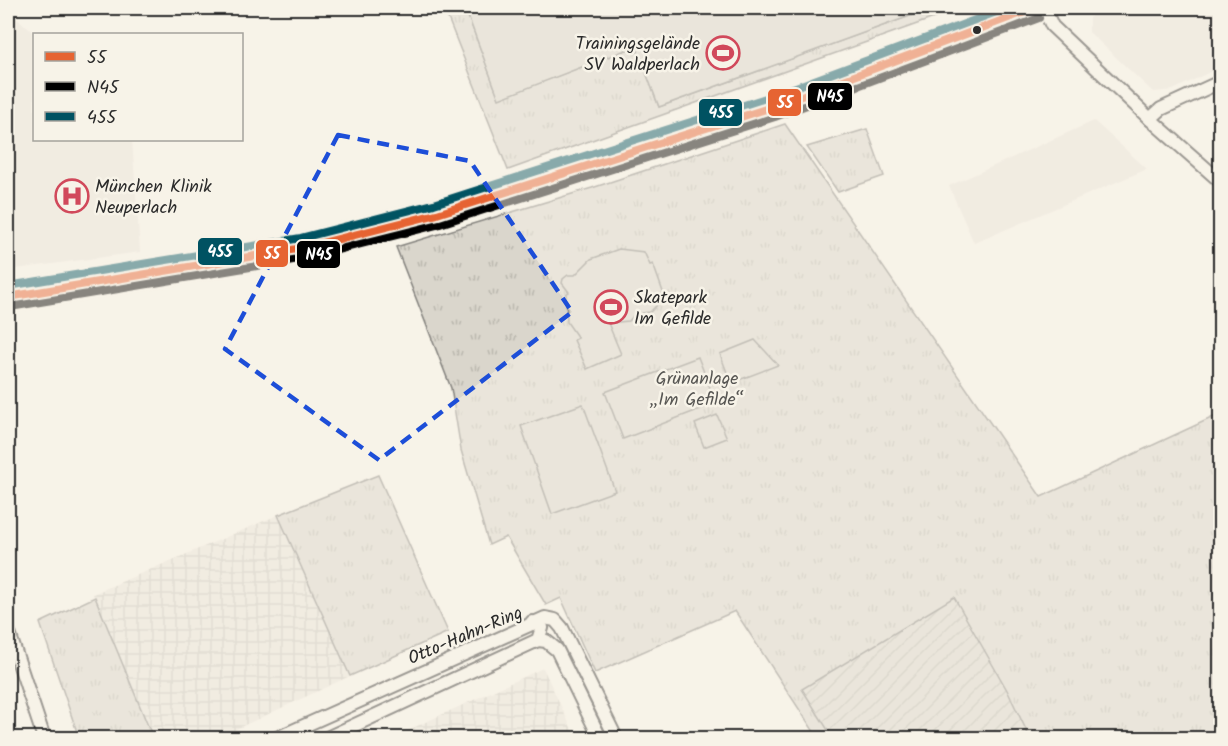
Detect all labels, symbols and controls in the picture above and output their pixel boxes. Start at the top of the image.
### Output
unlabelled marker [971,24,983,36]
place label: Trainingsgelände SV Waldperlach [576,30,700,80]
legend [33,33,243,141]
sports icon: Trainingsgelände SV Waldperlach [705,35,741,71]
text: 55 [87,44,108,73]
text: N45 [87,74,120,103]
line badge: N45 [807,82,853,111]
text: N45 [817,85,845,110]
line badge: 55 [767,88,802,117]
text: 55 [776,91,795,116]
line badge: 455 [698,98,743,127]
text: 455 [709,101,735,126]
text: 455 [87,104,118,133]
place label: München Klinik Neuperlach [95,173,212,223]
hospital icon: München Klinik Neuperlach [54,178,90,214]
line badge: 455 [197,237,243,266]
line badge: 55 [255,239,289,268]
text: 455 [208,240,234,265]
line badge: N45 [296,240,341,269]
text: 55 [263,242,282,267]
text: N45 [306,243,334,268]
place label: Skatepark Im Gefilde [634,284,711,334]
sports icon: Skatepark Im Gefilde [593,289,629,325]
park label: Grünanlage „Im Gefilde“ [650,365,744,415]
street label: Otto-Hahn-Ring [404,599,528,674]

